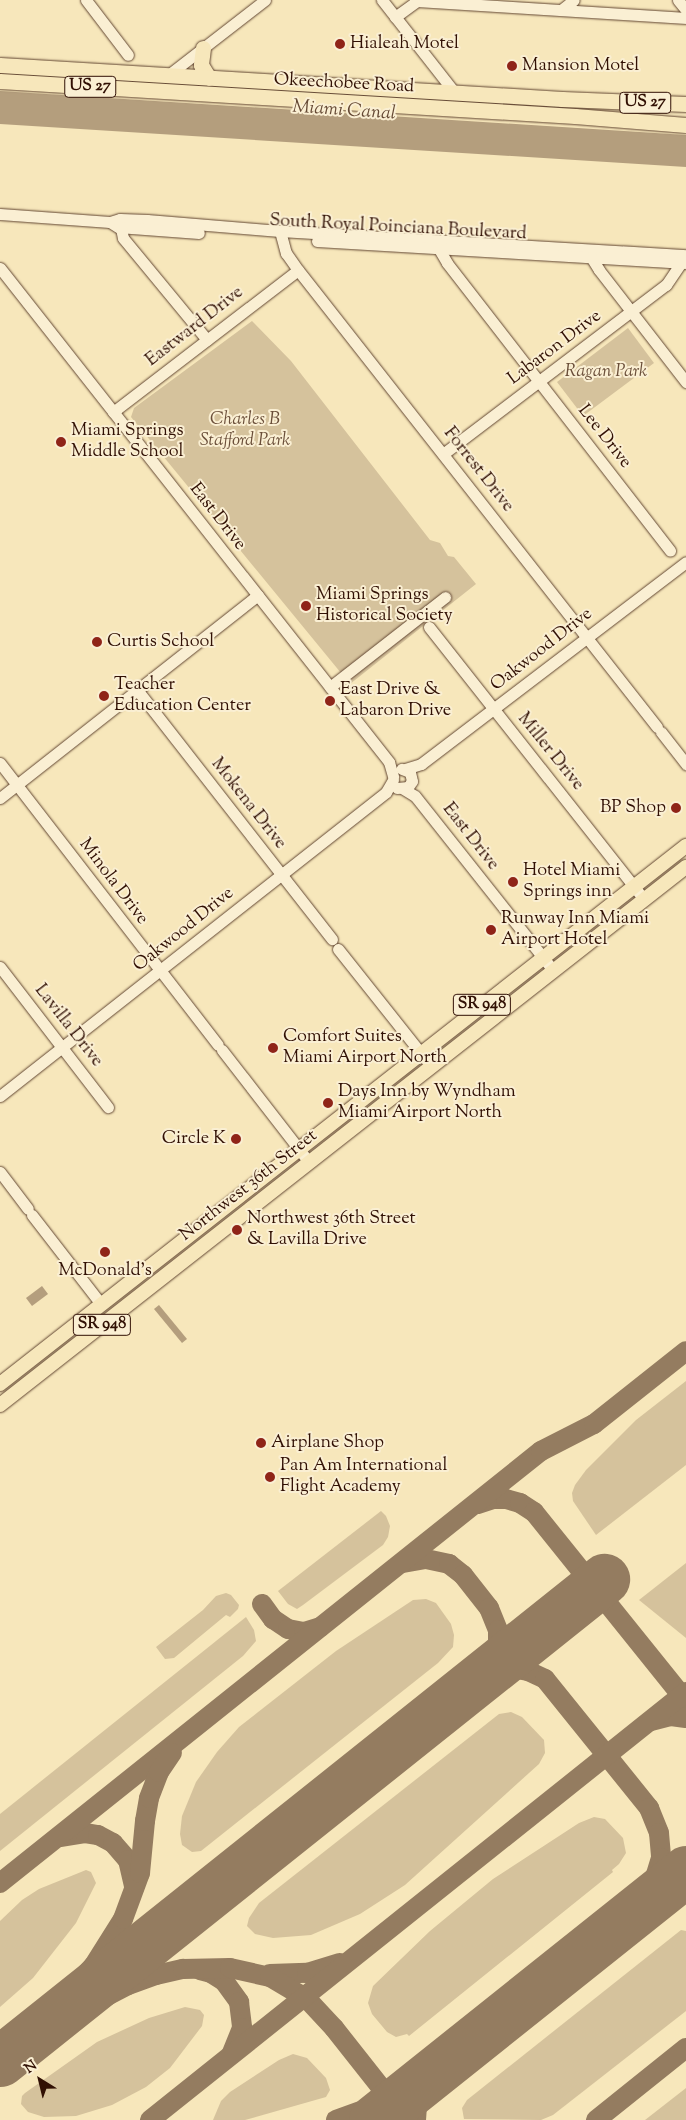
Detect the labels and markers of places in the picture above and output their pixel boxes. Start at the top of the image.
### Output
place label: Hialeah Motel [350,33,459,55]
marker: Hialeah Motel [334,38,346,50]
place label: Mansion Motel [522,55,639,77]
marker: Mansion Motel [506,60,518,72]
place label: Miami Springs Middle School [71,421,184,464]
marker: Miami Springs Middle School [55,436,67,448]
place label: Miami Springs Historical Society [316,585,453,628]
marker: Miami Springs Historical Society [300,600,312,612]
place label: Curtis School [107,631,214,653]
marker: Curtis School [91,636,103,648]
place label: Teacher Education Center [114,675,251,718]
place label: East Drive & Labaron Drive [340,680,451,722]
marker: Teacher Education Center [98,690,110,702]
marker: East Drive & Labaron Drive [324,695,336,707]
place label: BP Shop [600,797,666,819]
marker: BP Shop [670,802,682,814]
place label: Hotel Miami Springs inn [523,861,620,904]
marker: Hotel Miami Springs inn [507,876,519,888]
place label: Runway Inn Miami Airport Hotel [501,909,649,952]
marker: Runway Inn Miami Airport Hotel [485,924,497,936]
place label: Comfort Suites Miami Airport North [283,1027,447,1070]
marker: Comfort Suites Miami Airport North [267,1042,279,1054]
place label: Days Inn by Wyndham Miami Airport North [338,1082,516,1124]
marker: Days Inn by Wyndham Miami Airport North [322,1097,334,1109]
place label: Circle K [162,1128,226,1150]
marker: Circle K [230,1133,242,1145]
place label: Northwest 36th Street & Lavilla Drive [247,1209,416,1252]
marker: Northwest 36th Street & Lavilla Drive [231,1224,243,1236]
marker: McDonald's [99,1246,111,1258]
place label: McDonald's [58,1260,152,1282]
place label: Airplane Shop [271,1432,384,1454]
marker: Airplane Shop [255,1437,267,1449]
place label: Pan Am International Flight Academy [280,1456,447,1498]
marker: Pan Am International Flight Academy [264,1471,276,1483]

